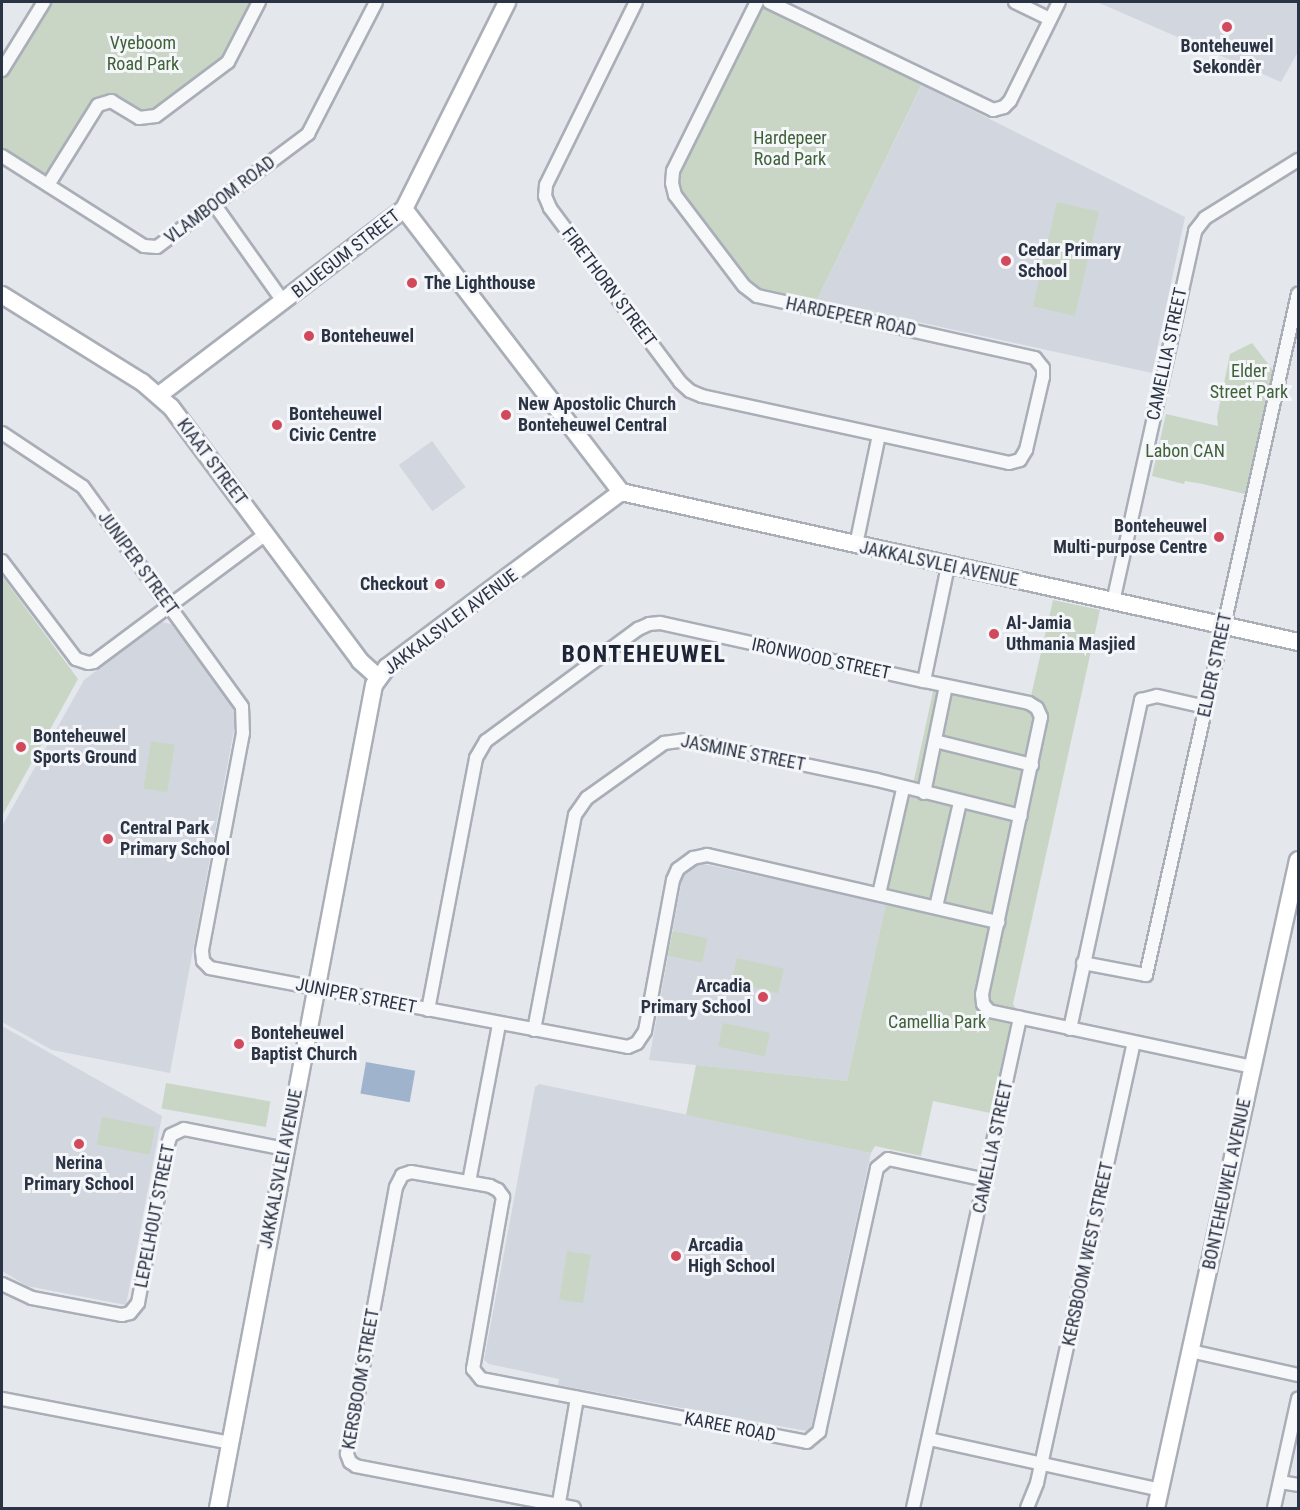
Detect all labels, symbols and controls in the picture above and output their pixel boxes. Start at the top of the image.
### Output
marker: Bonteheuwel Sekondêr [1220,20,1234,34]
park label: Vyeboom Road Park [107,33,179,76]
place label: Bonteheuwel Sekondêr [1181,36,1273,78]
park label: Hardepeer Road Park [753,128,827,170]
street label: VLAMBOOM ROAD [160,151,280,249]
street label: BLUEGUM STREET [288,205,404,303]
street label: FIRETHORN STREET [557,223,661,351]
place label: Cedar Primary School [1018,240,1121,282]
marker: Cedar Primary School [999,254,1013,268]
place label: The Lighthouse [424,272,535,294]
marker: The Lighthouse [405,276,419,290]
street label: CAMELLIA STREET [1142,286,1192,422]
street label: HARDEPEER ROAD [784,293,918,341]
place label: Bonteheuwel [321,325,414,347]
marker: Bonteheuwel [302,329,316,343]
park label: Elder Street Park [1210,361,1288,404]
place label: New Apostolic Church Bonteheuwel Central [518,394,676,436]
place label: Bonteheuwel Civic Centre [289,404,382,446]
marker: New Apostolic Church Bonteheuwel Central [499,408,513,422]
street label: KIAAT STREET [172,414,252,510]
marker: Bonteheuwel Civic Centre [270,418,284,432]
park label: Labon CAN [1145,440,1225,462]
street label: JUNIPER STREET [93,507,183,619]
place label: Bonteheuwel Multi-purpose Centre [1053,516,1207,558]
marker: Bonteheuwel Multi-purpose Centre [1212,530,1226,544]
street label: JAKKALSVLEI AVENUE [858,537,1020,591]
street label: JAKKALSVLEI AVENUE [380,565,522,679]
place label: Checkout [360,573,428,595]
marker: Checkout [433,577,447,591]
street label: ELDER STREET [1193,611,1237,719]
place label: Al-Jamia Uthmania Masjied [1006,613,1135,656]
marker: Al-Jamia Uthmania Masjied [987,627,1001,641]
street label: IRONWOOD STREET [750,634,892,684]
district label: BONTEHEUWEL [561,641,727,669]
place label: Bonteheuwel Sports Ground [33,726,137,768]
street label: JASMINE STREET [679,730,807,776]
marker: Bonteheuwel Sports Ground [14,740,28,754]
place label: Central Park Primary School [120,818,230,860]
marker: Central Park Primary School [101,832,115,846]
street label: JUNIPER STREET [294,974,418,1018]
place label: Arcadia Primary School [641,976,751,1018]
marker: Arcadia Primary School [756,990,770,1004]
park label: Camellia Park [888,1011,986,1033]
place label: Bonteheuwel Baptist Church [251,1023,357,1066]
marker: Bonteheuwel Baptist Church [232,1037,246,1051]
street label: CAMELLIA STREET [968,1079,1018,1215]
street label: JAKKALSVLEI AVENUE [255,1087,307,1251]
street label: BONTEHEUWEL AVENUE [1198,1097,1256,1271]
marker: Nerina Primary School [72,1137,86,1151]
street label: LEPELHOUT STREET [130,1142,180,1290]
place label: Nerina Primary School [24,1153,134,1196]
street label: KERSBOOM WEST STREET [1058,1160,1118,1348]
place label: Arcadia High School [688,1235,775,1278]
marker: Arcadia High School [669,1249,683,1263]
street label: KERSBOOM STREET [338,1307,384,1451]
street label: KAREE ROAD [682,1408,778,1446]

